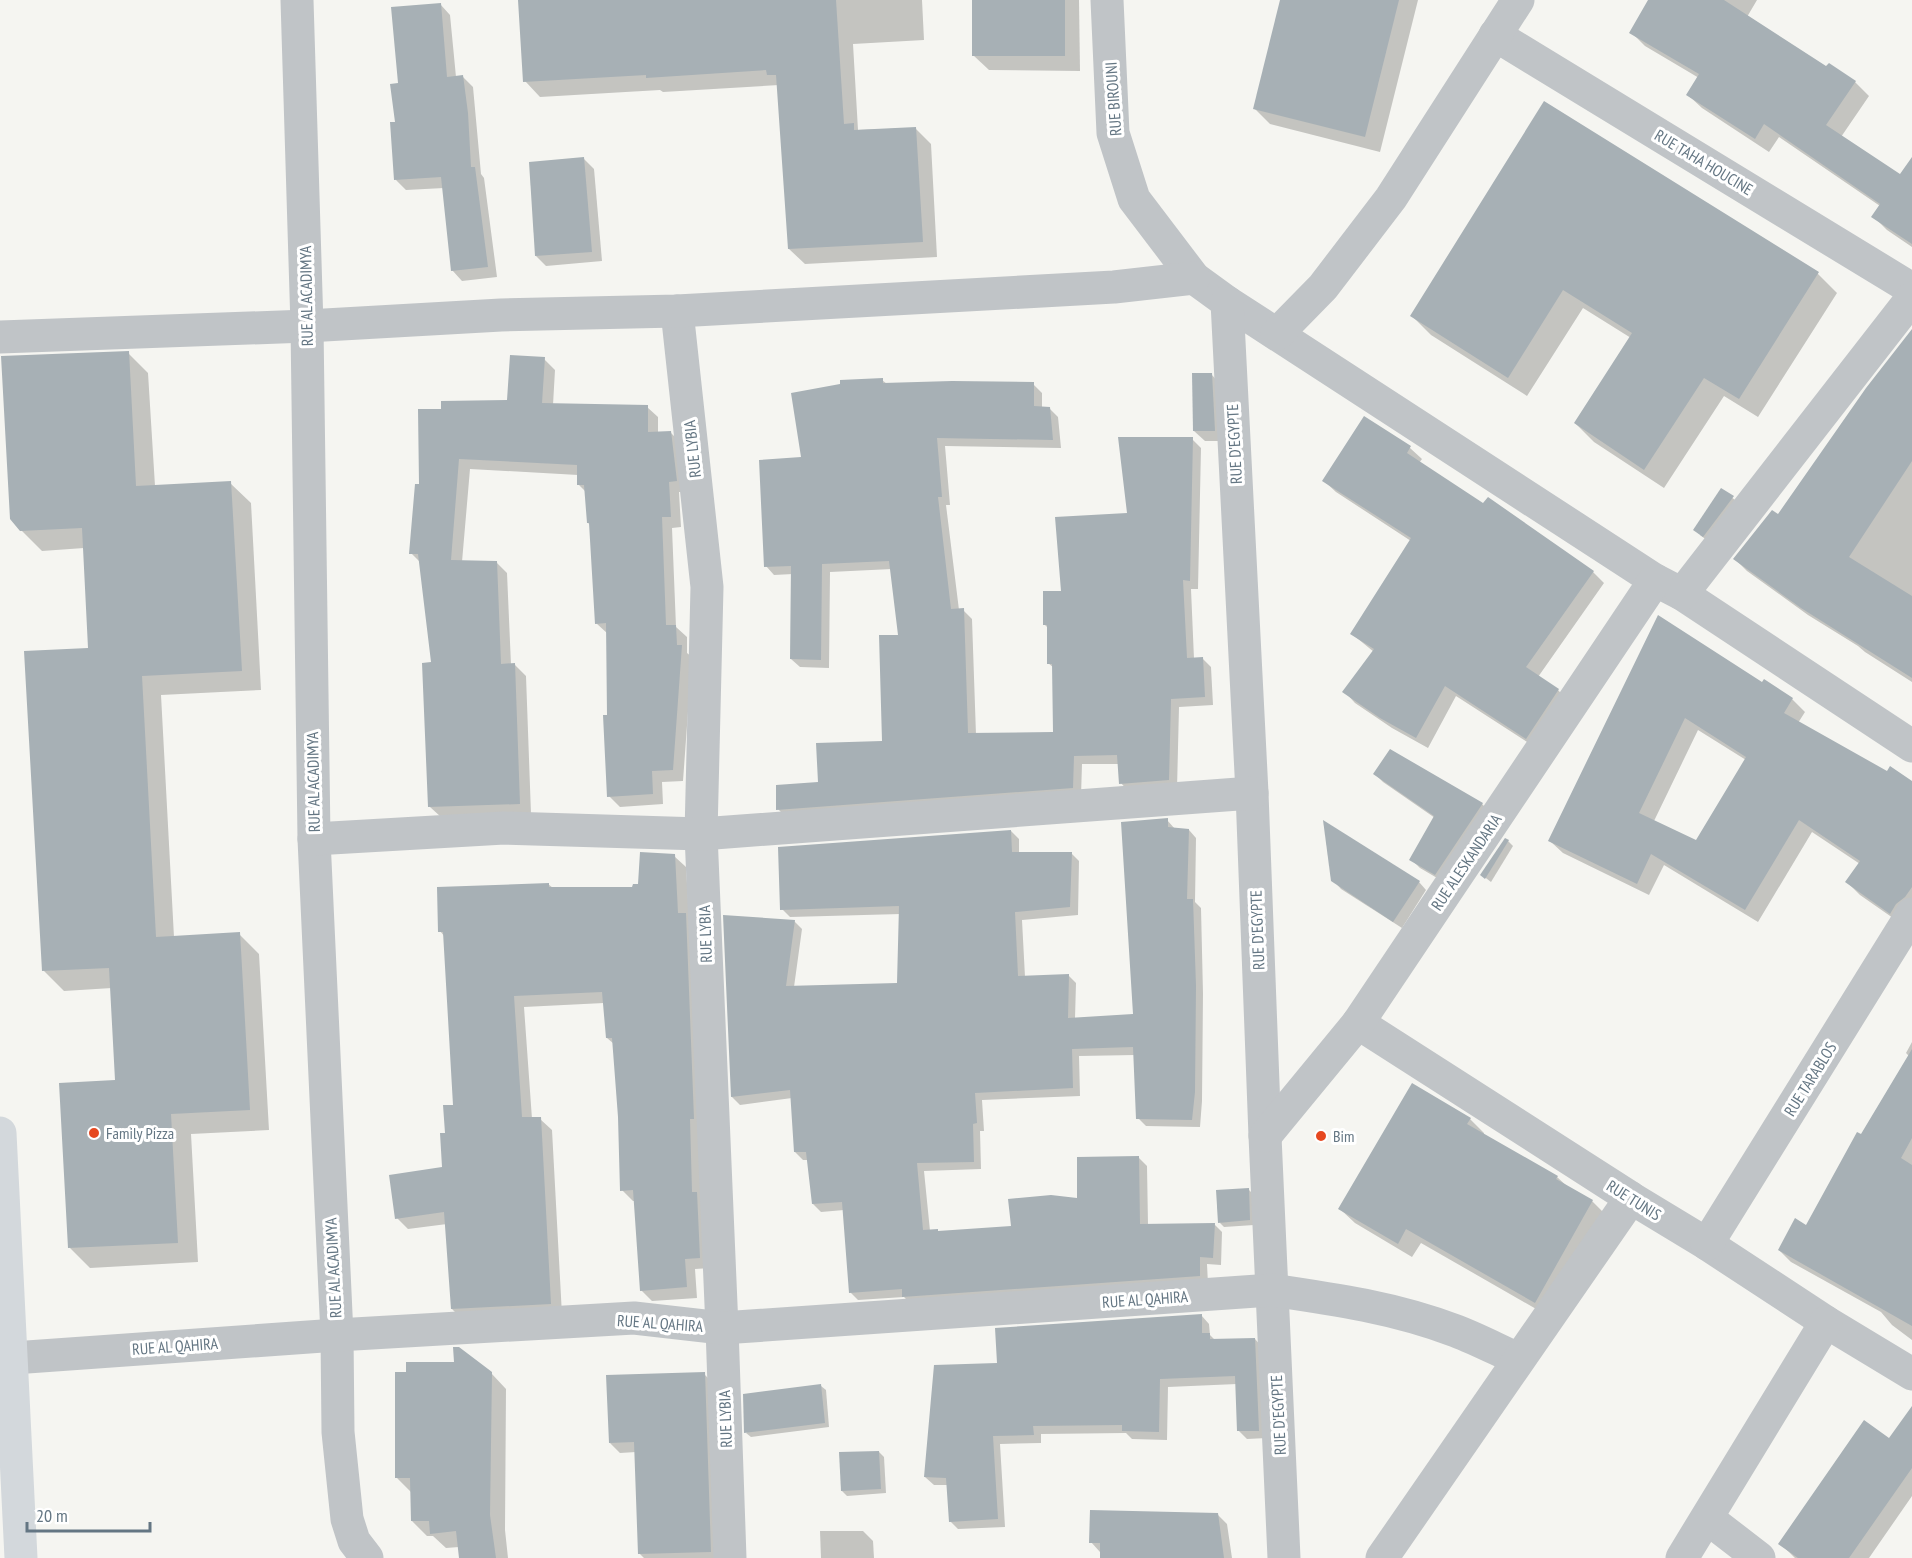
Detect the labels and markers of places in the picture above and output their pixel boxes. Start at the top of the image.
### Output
place label: Family Pizza [106,1123,174,1143]
marker: Family Pizza [87,1126,101,1140]
place label: Bim [1333,1126,1354,1146]
marker: Bim [1314,1129,1328,1143]

